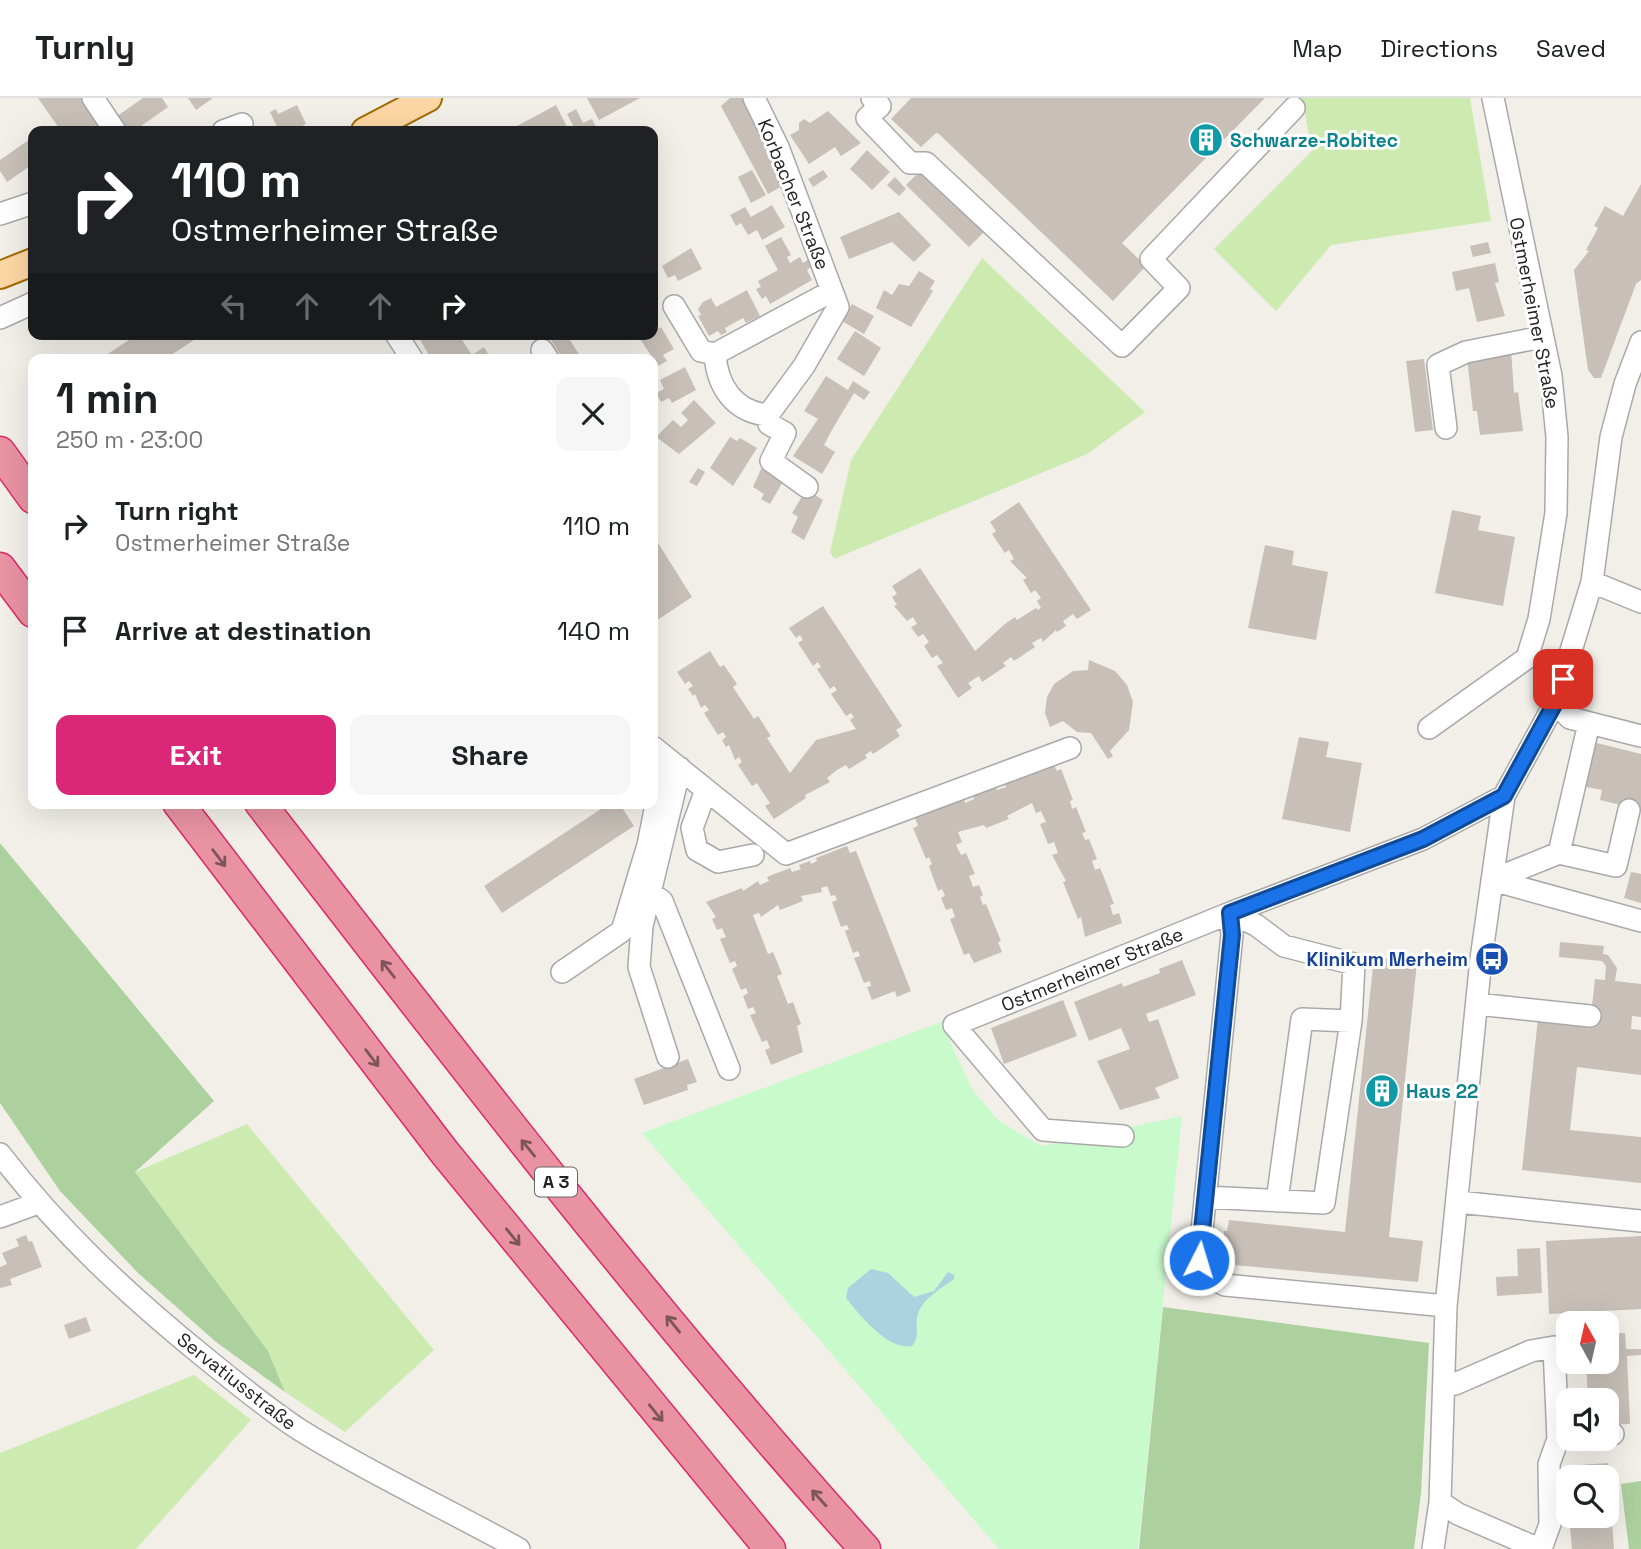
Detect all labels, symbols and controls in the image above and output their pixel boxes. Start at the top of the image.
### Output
text: Turnly [35,27,135,69]
text: Map [1292,33,1342,64]
text: Directions [1380,33,1498,64]
text: Saved [1536,33,1606,64]
street label: Korbacher Straße [752,115,835,273]
building icon: Schwarze-Robitec [1187,121,1225,159]
place label: Schwarze-Robitec [1230,128,1398,153]
text: 110 m [171,149,301,211]
icon: right [56,154,147,245]
text: Ostmerheimer Straße [171,210,499,250]
street label: Ostmerheimer Straße [1504,215,1565,411]
icon: left [215,287,253,325]
icon: ahead [288,287,326,325]
icon: ahead [361,287,399,325]
icon: right [434,287,472,325]
text: 1 min [56,372,159,425]
button: close [556,377,630,451]
text: 250 m · 23:00 [56,425,203,455]
text: Turn right [115,494,239,528]
icon: right [56,507,94,545]
text: 110 m [563,509,630,543]
text: Ostmerheimer Straße [115,528,350,558]
icon: arrive [56,612,94,650]
text: Arrive at destination [115,614,372,648]
text: 140 m [557,614,630,648]
pin [1533,649,1593,709]
icon: arrive [1544,660,1582,698]
button: Exit [56,715,336,795]
button: Share [350,715,630,795]
one-way arrow [211,848,226,866]
street label: Ostmerheimer Straße [997,921,1187,1017]
bus stop icon: Klinikum Merheim [1473,940,1511,978]
place label: Klinikum Merheim [1307,947,1468,972]
one-way arrow [381,961,396,979]
one-way arrow [364,1048,379,1067]
building icon: Haus 22 [1363,1072,1401,1110]
place label: Haus 22 [1406,1079,1478,1104]
one-way arrow [521,1140,536,1158]
road number: A 3 [535,1168,577,1196]
position arrow [1162,1223,1236,1297]
one-way arrow [505,1227,520,1245]
north arrow [1556,1311,1619,1374]
map controls [1556,1311,1619,1528]
one-way arrow [665,1316,681,1334]
street label: Servatiusstraße [172,1327,301,1436]
button: sound [1556,1388,1619,1451]
one-way arrow [649,1403,664,1421]
button: search [1556,1465,1619,1528]
one-way arrow [811,1490,828,1507]

